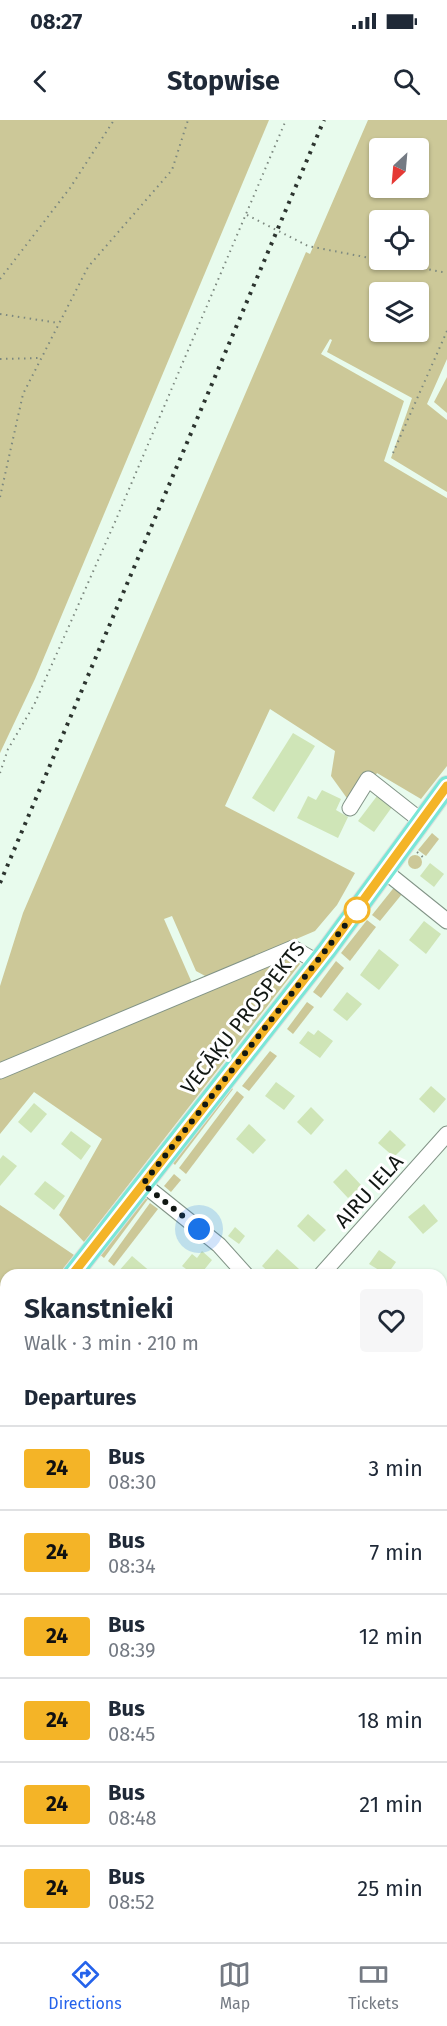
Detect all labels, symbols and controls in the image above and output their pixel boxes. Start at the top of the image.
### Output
text: 08:27 [30,8,82,35]
icon: back [24,65,57,98]
text: Stopwise [167,65,280,97]
icon: search [390,65,423,98]
north arrow [369,138,429,198]
map controls [369,138,429,342]
button: locate [369,210,429,270]
button: layers [369,282,429,342]
unlabelled marker [344,897,370,923]
street label: VECĀĶU PROSPEKTS [175,937,311,1099]
street label: AIRU IELA [329,1149,409,1233]
your location [184,1214,214,1244]
button: heart [360,1289,423,1352]
text: Skanstnieki [24,1292,174,1325]
text: Walk · 3 min · 210 m [24,1331,199,1355]
text: Departures [24,1384,136,1411]
text: Bus [108,1443,145,1470]
text: 24 [46,1455,68,1481]
text: 3 min [368,1455,423,1482]
text: 08:30 [108,1470,156,1494]
text: Bus [108,1527,145,1554]
text: 24 [46,1539,68,1565]
text: 7 min [369,1539,423,1566]
text: 08:34 [108,1554,156,1578]
text: Bus [108,1611,145,1638]
text: 24 [46,1623,68,1649]
text: 12 min [359,1623,423,1650]
text: 08:39 [108,1638,155,1662]
text: Bus [108,1695,145,1722]
text: 24 [46,1707,68,1733]
text: 18 min [358,1707,423,1734]
text: 08:45 [108,1722,155,1746]
text: Bus [108,1779,145,1806]
text: 24 [46,1791,68,1817]
text: 21 min [359,1791,423,1818]
text: 08:48 [108,1806,157,1830]
text: Bus [108,1863,145,1890]
text: 24 [46,1875,68,1901]
text: 25 min [357,1875,423,1902]
text: 08:52 [108,1890,155,1914]
tab: Directions [48,1958,122,2013]
tab: Map [218,1958,251,2013]
tab: Tickets [348,1958,399,2013]

